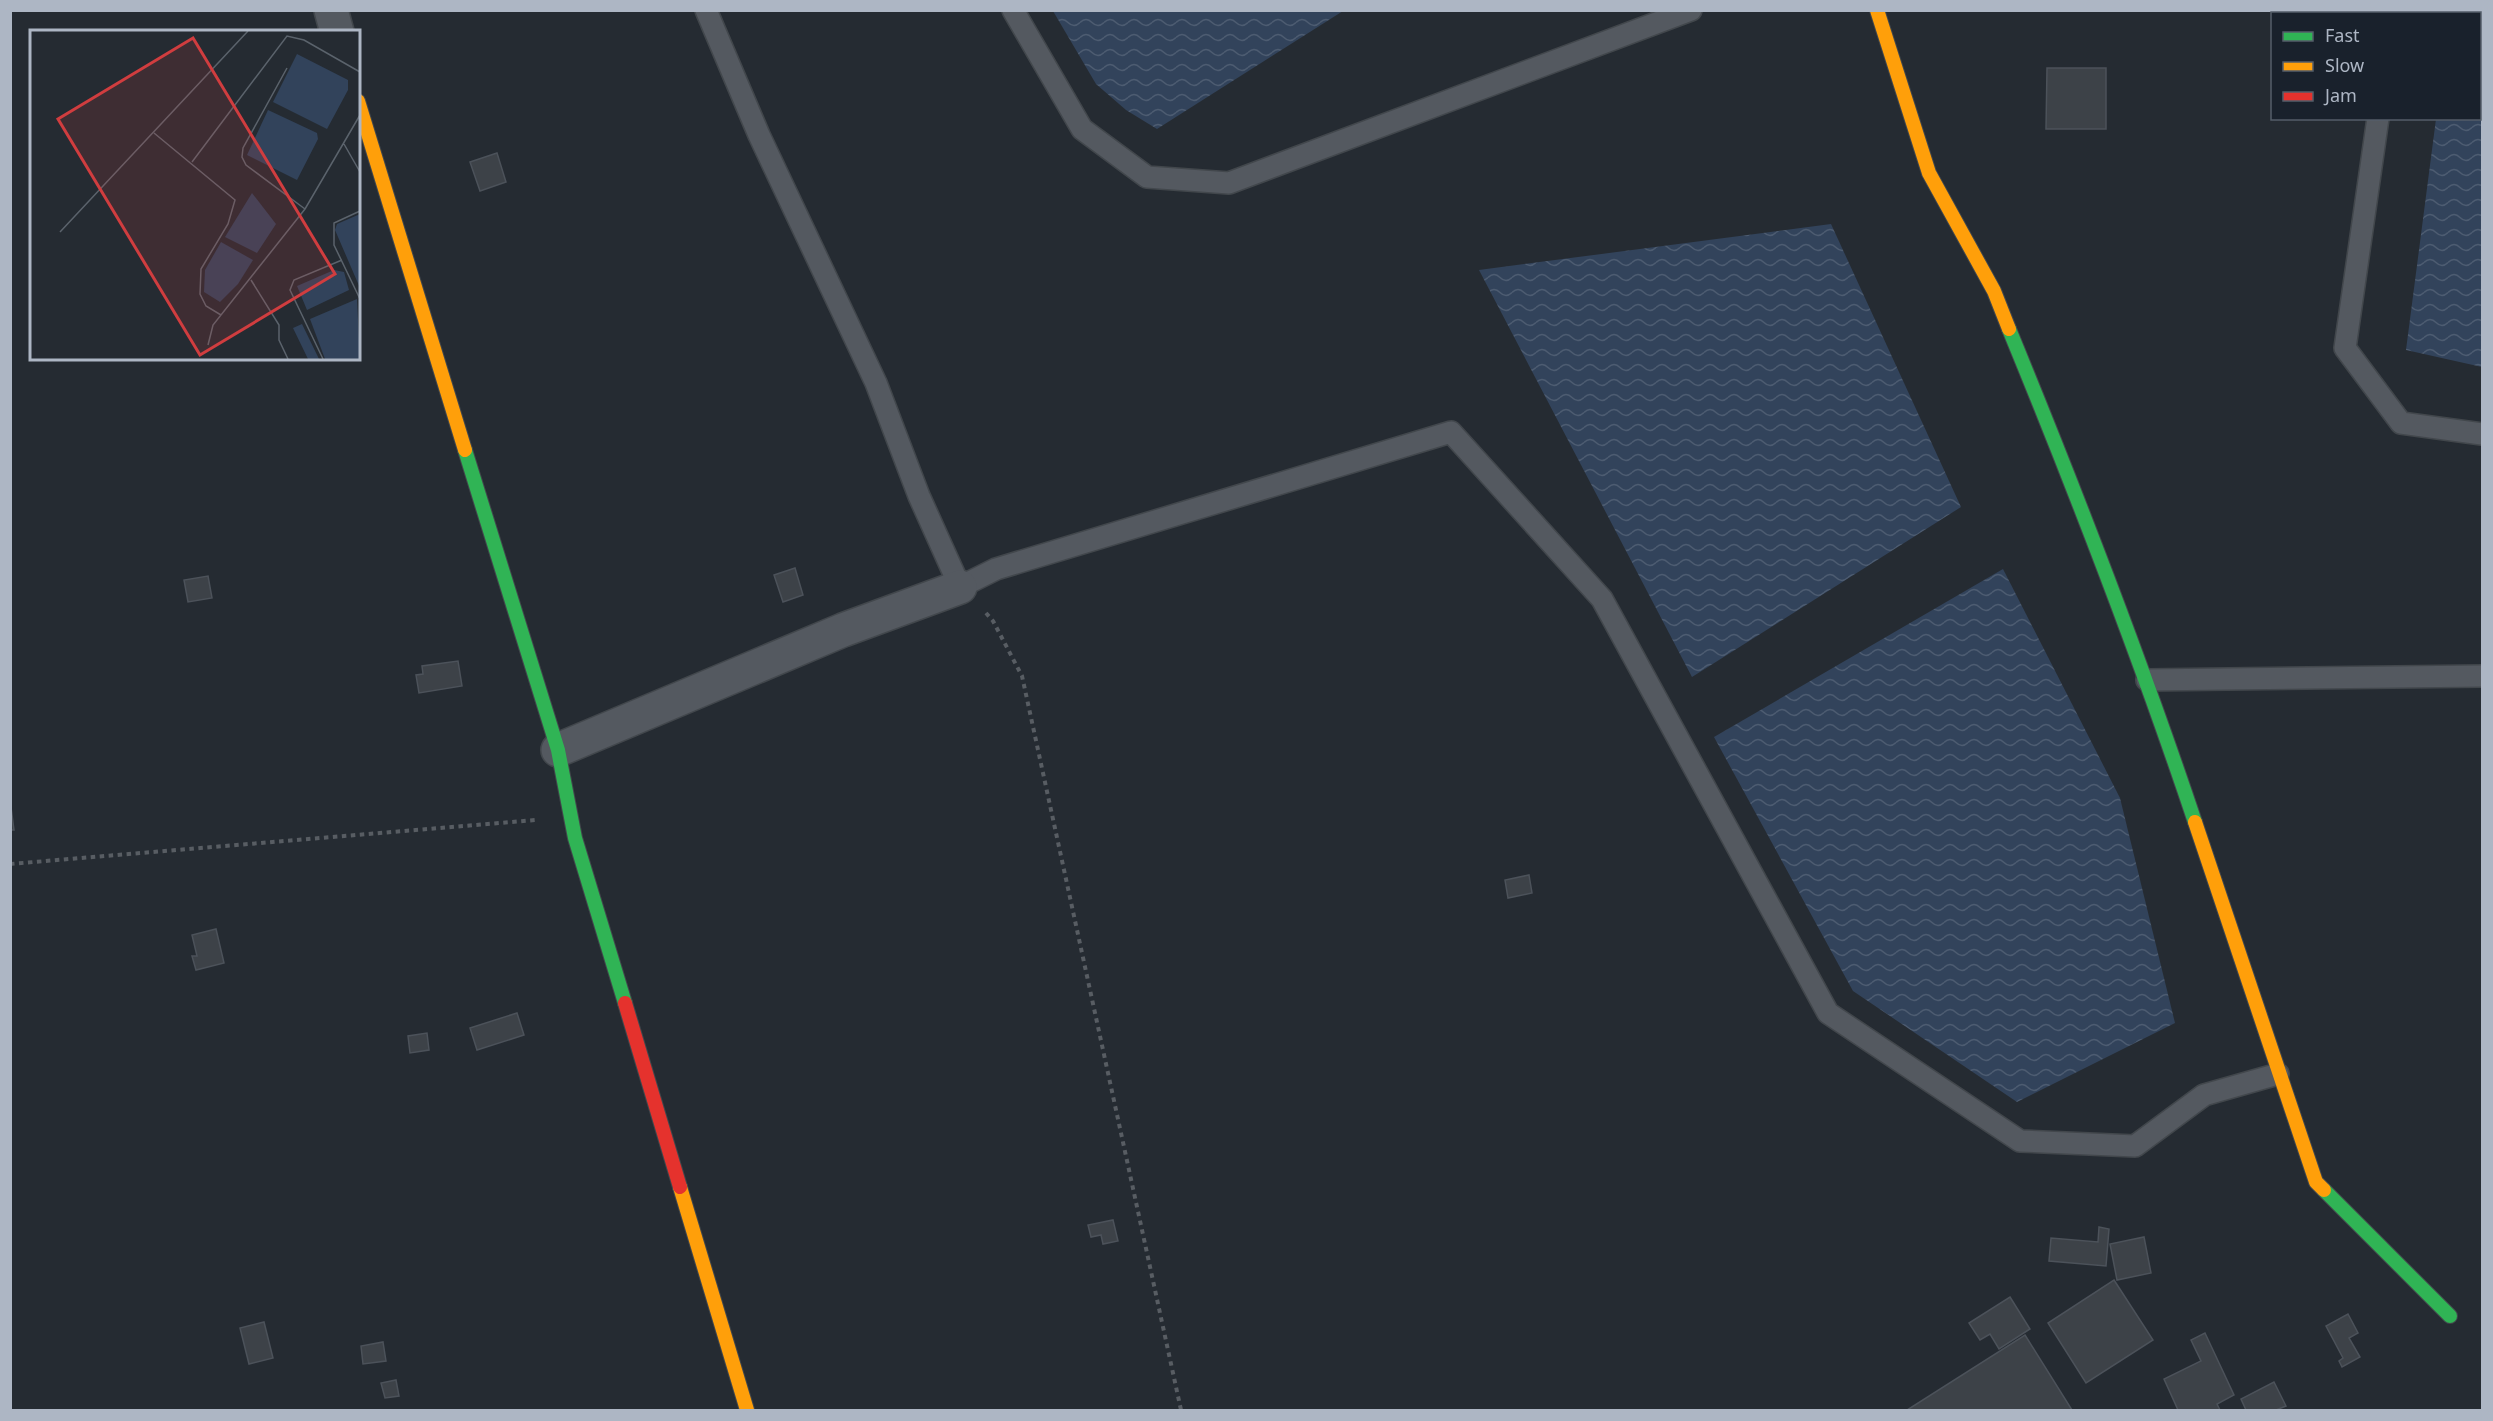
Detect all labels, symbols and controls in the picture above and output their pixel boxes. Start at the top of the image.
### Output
legend [2271,12,2481,120]
text: Fast [2325,23,2360,47]
inset map [30,30,360,360]
text: Slow [2325,53,2364,77]
text: Jam [2323,83,2357,107]

